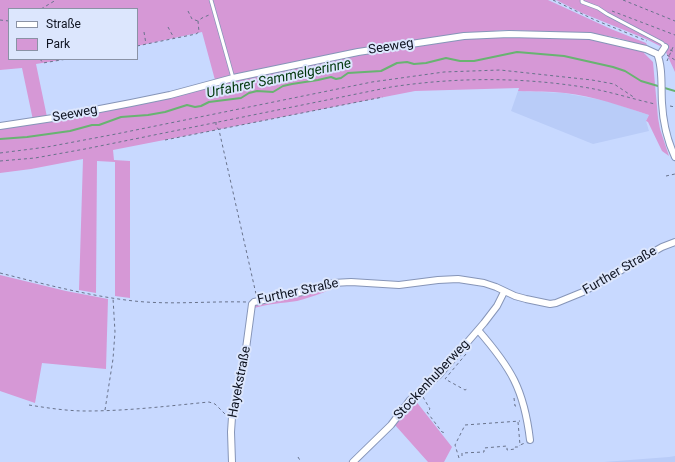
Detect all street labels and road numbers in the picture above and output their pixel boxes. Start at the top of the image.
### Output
street label: Seeweg [367,36,415,58]
street label: Seeweg [51,102,99,126]
street label: Further Straße [580,244,660,298]
street label: Further Straße [256,276,340,308]
street label: Stockenhuberweg [391,337,473,423]
street label: Hayekstraße [225,345,255,419]

